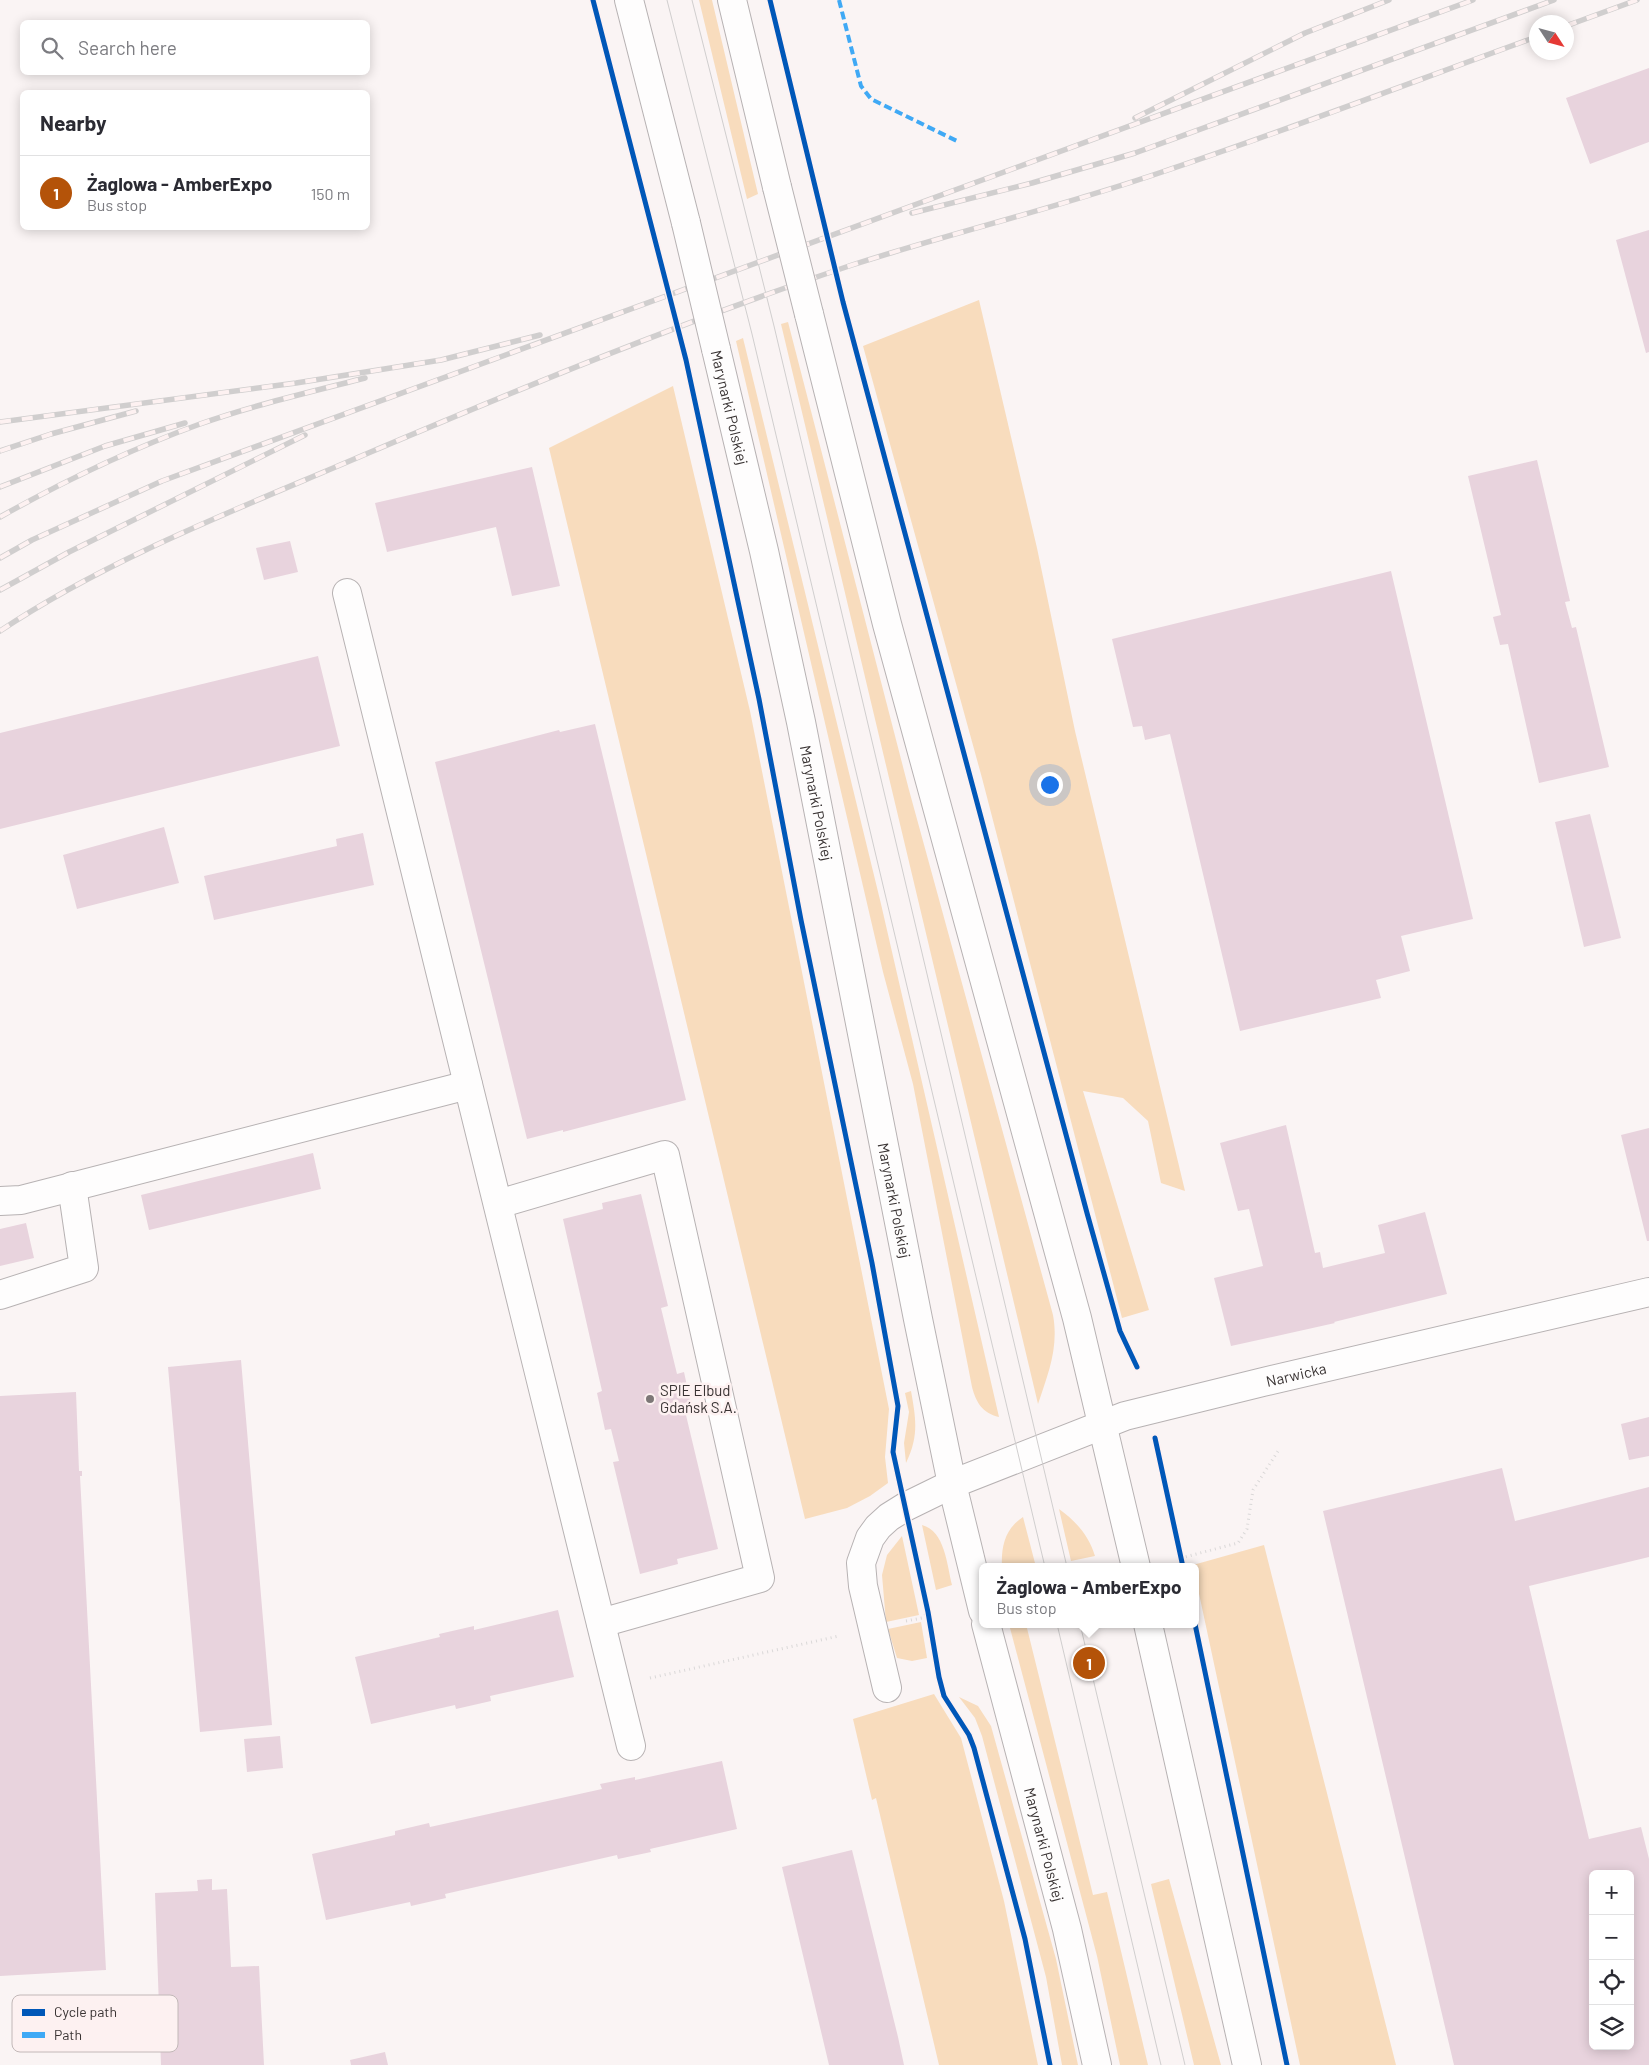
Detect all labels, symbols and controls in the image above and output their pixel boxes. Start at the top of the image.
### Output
north arrow [1529,15,1574,60]
search box [20,20,370,75]
icon: search [38,34,66,62]
text: Search here [78,36,177,59]
text: Nearby [40,110,106,135]
text: Żaglowa - AmberExpo [87,172,272,195]
text: 1 [53,184,59,203]
text: 150 m [311,184,350,203]
text: Bus stop [87,195,147,214]
street label: Marynarki Polskiej [708,348,752,467]
street label: Marynarki Polskiej [797,744,837,862]
your location [1037,772,1063,798]
street label: Marynarki Polskiej [875,1141,915,1260]
street label: Narwicka [1264,1359,1328,1390]
place label: SPIE Elbud Gdańsk S.A. [660,1381,737,1416]
marker: SPIE Elbud Gdańsk S.A. [644,1393,656,1405]
popup [979,1563,1199,1628]
text: Żaglowa - AmberExpo [996,1575,1182,1598]
text: Bus stop [996,1598,1057,1617]
pin: 1 [1073,1644,1105,1682]
street label: Marynarki Polskiej [1021,1785,1068,1903]
map controls [1589,1870,1634,2050]
button: + [1589,1870,1634,1915]
button: − [1589,1915,1634,1960]
button: locate [1589,1960,1634,2005]
legend [12,1995,178,2052]
text: Cycle path [54,2003,117,2020]
button: layers [1589,2005,1634,2050]
text: Path [54,2026,82,2043]

